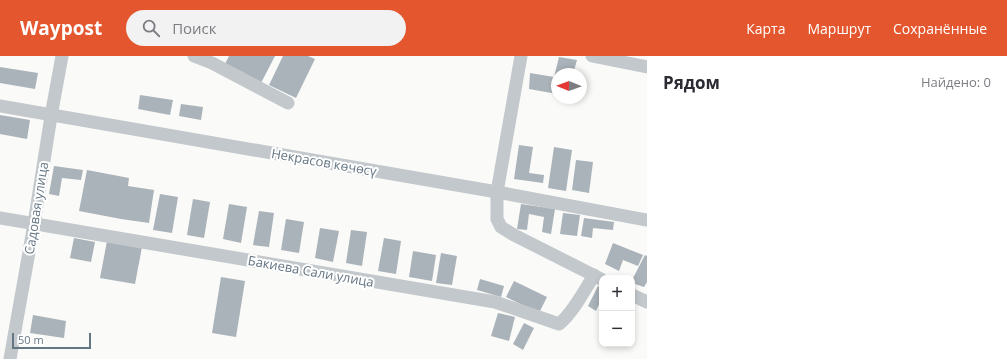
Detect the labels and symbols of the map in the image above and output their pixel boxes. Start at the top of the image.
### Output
north arrow [551,68,587,104]
street label: Некрасов көчөсү [270,144,379,180]
street label: Садовая улица [20,160,52,256]
street label: Бакиева Сали улица [247,251,375,291]
scale bar [12,331,91,350]

